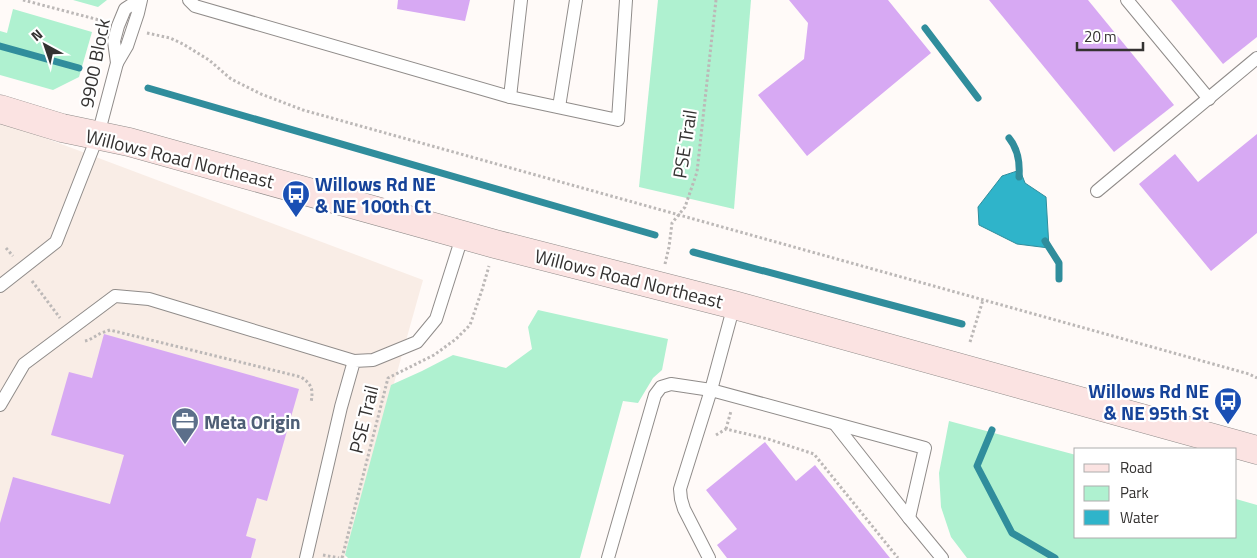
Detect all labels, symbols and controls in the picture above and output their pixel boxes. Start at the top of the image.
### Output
street label: 9900 Block [71,16,117,110]
north arrow [20,20,70,70]
scale bar [1077,20,1143,52]
text: N [26,23,47,46]
text: 20 m [1084,25,1117,48]
street label: PSE Trail [664,108,704,180]
street label: Willows Road Northeast [83,121,278,196]
place label: Willows Rd NE & NE 100th Ct [315,169,436,220]
bus stop icon: Willows Rd NE & NE 100th Ct [281,179,311,218]
street label: Willows Road Northeast [532,241,727,316]
place label: Willows Rd NE & NE 95th St [1088,376,1209,427]
street label: PSE Trail [341,382,385,456]
bus stop icon: Willows Rd NE & NE 95th St [1213,386,1243,425]
office icon: Meta Origin [170,406,200,445]
place label: Meta Origin [204,407,301,436]
legend [1074,448,1237,538]
text: Road [1120,456,1152,479]
text: Park [1120,481,1149,504]
text: Water [1120,506,1159,529]

